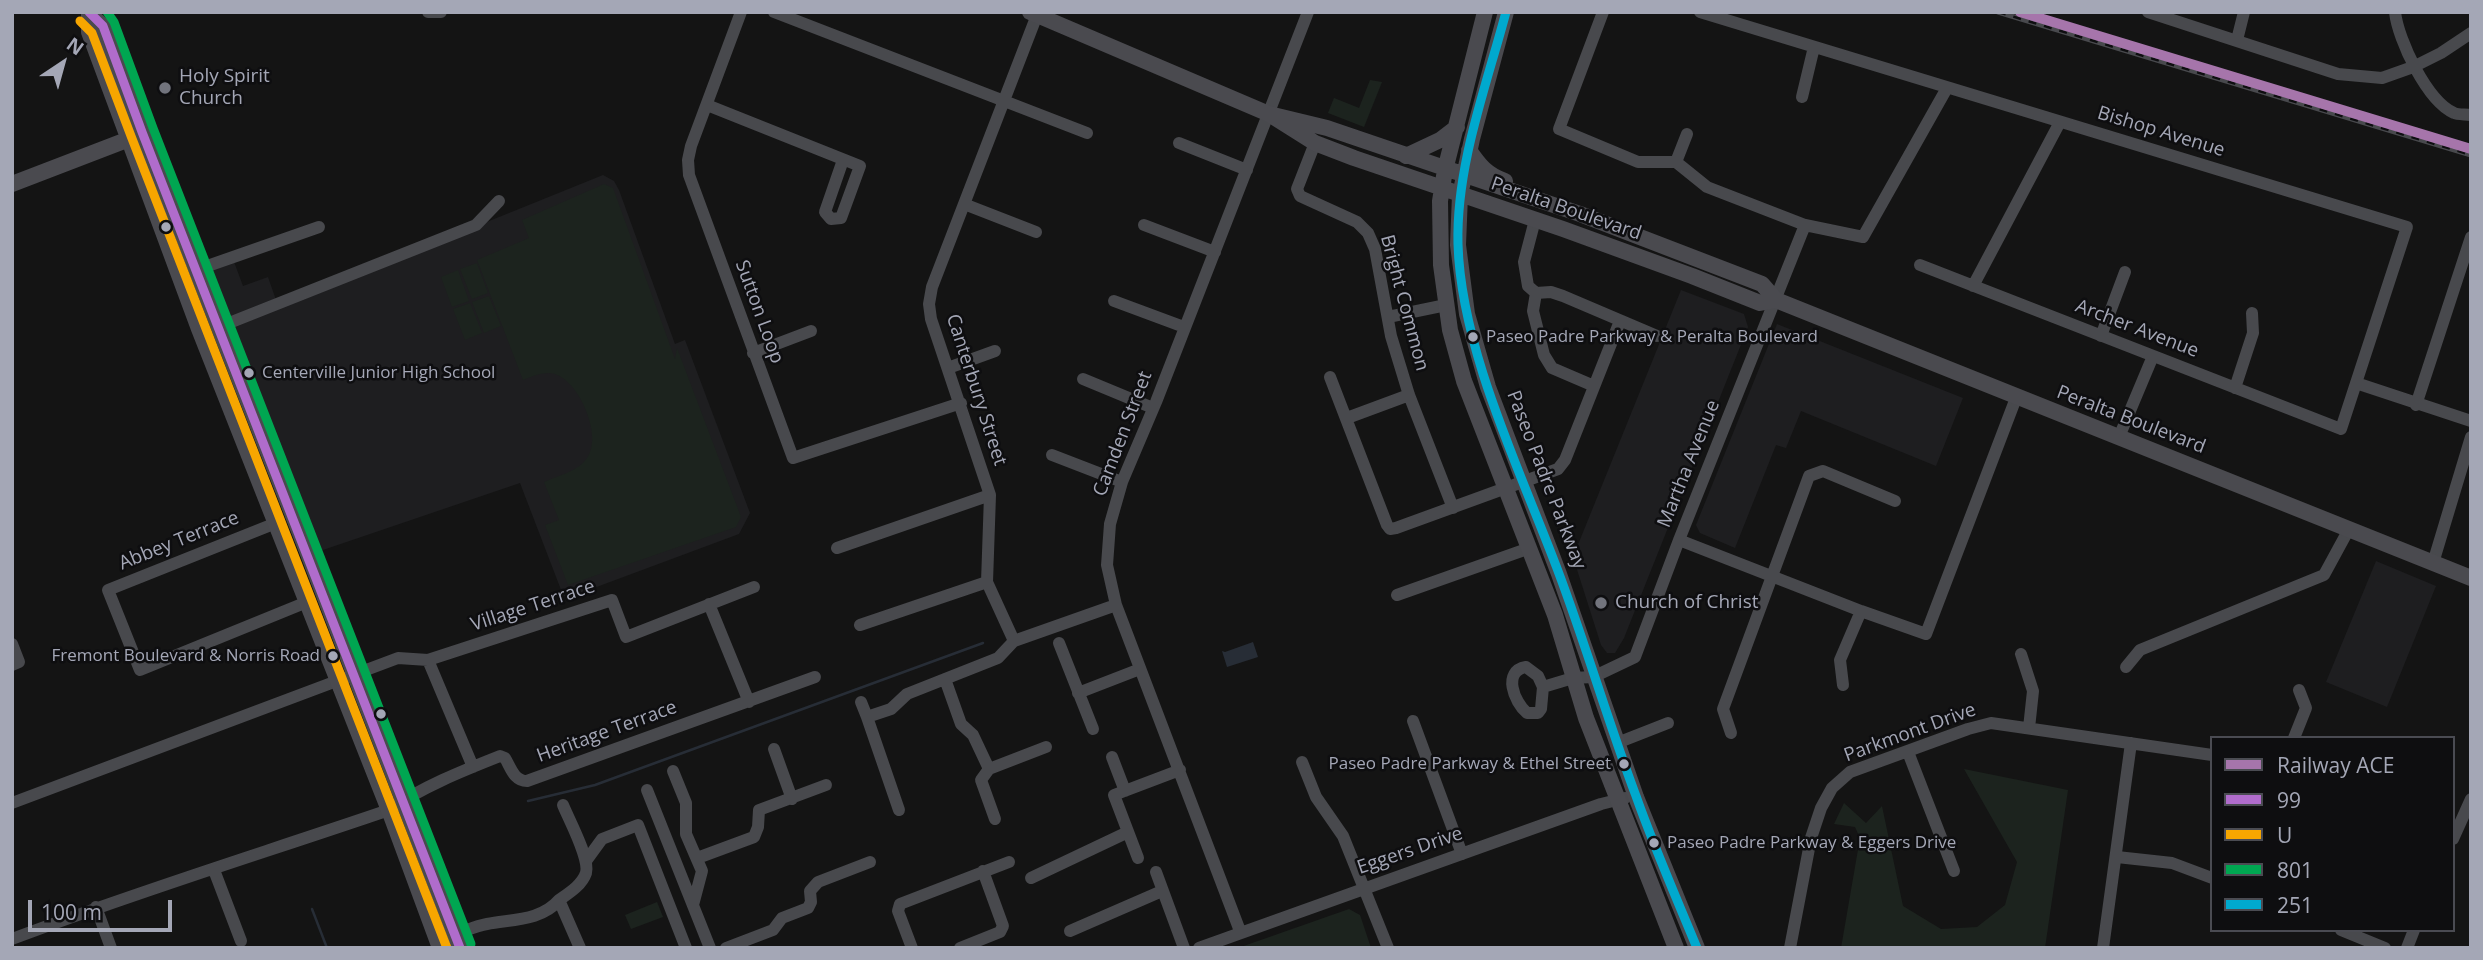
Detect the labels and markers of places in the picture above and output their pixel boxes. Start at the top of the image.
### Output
place label: Holy Spirit Church [179,66,270,110]
marker: Holy Spirit Church [157,80,173,96]
unlabelled marker [159,220,173,234]
place label: Paseo Padre Parkway & Peralta Boulevard [1486,327,1818,347]
marker: Paseo Padre Parkway & Peralta Boulevard [1466,330,1480,344]
place label: Centerville Junior High School [262,363,495,383]
marker: Centerville Junior High School [242,366,256,380]
place label: Church of Christ [1615,592,1758,614]
marker: Church of Christ [1593,595,1609,611]
place label: Fremont Boulevard & Norris Road [52,646,320,666]
marker: Fremont Boulevard & Norris Road [326,649,340,663]
unlabelled marker [374,707,388,721]
place label: Paseo Padre Parkway & Ethel Street [1328,754,1611,774]
marker: Paseo Padre Parkway & Ethel Street [1617,757,1631,771]
place label: Paseo Padre Parkway & Eggers Drive [1667,833,1956,853]
marker: Paseo Padre Parkway & Eggers Drive [1647,836,1661,850]

